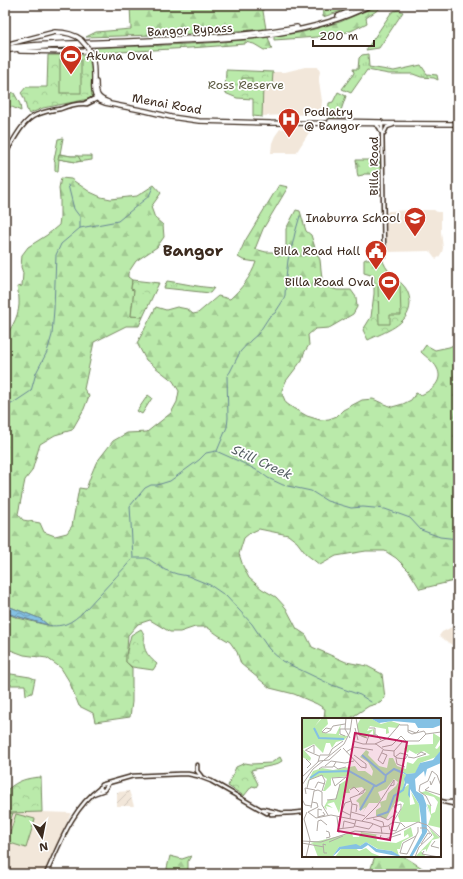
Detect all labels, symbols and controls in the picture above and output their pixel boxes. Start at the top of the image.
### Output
street label: Bangor Bypass [147,20,233,40]
scale bar [313,22,374,48]
text: 200 m [319,28,358,44]
sports icon: Akuna Oval [58,43,84,76]
place label: Akuna Oval [86,48,153,64]
park label: Ross Reserve [208,77,284,93]
street label: Menai Road [131,90,203,118]
place label: Podiatry @ Bangor [304,104,361,134]
hospital icon: Podiatry @ Bangor [276,106,302,139]
street label: Billa Road [366,136,382,196]
school or university icon: Inaburra School [402,205,428,238]
place label: Inaburra School [305,210,400,226]
public building icon: Billa Road Hall [363,238,389,271]
district label: Bangor [163,240,224,261]
place label: Billa Road Hall [273,243,360,259]
sports icon: Billa Road Oval [376,269,402,302]
place label: Billa Road Oval [285,274,374,290]
water label: Still Creek [229,441,295,484]
inset map [302,718,441,857]
north arrow [22,817,62,857]
text: N [38,838,49,855]

